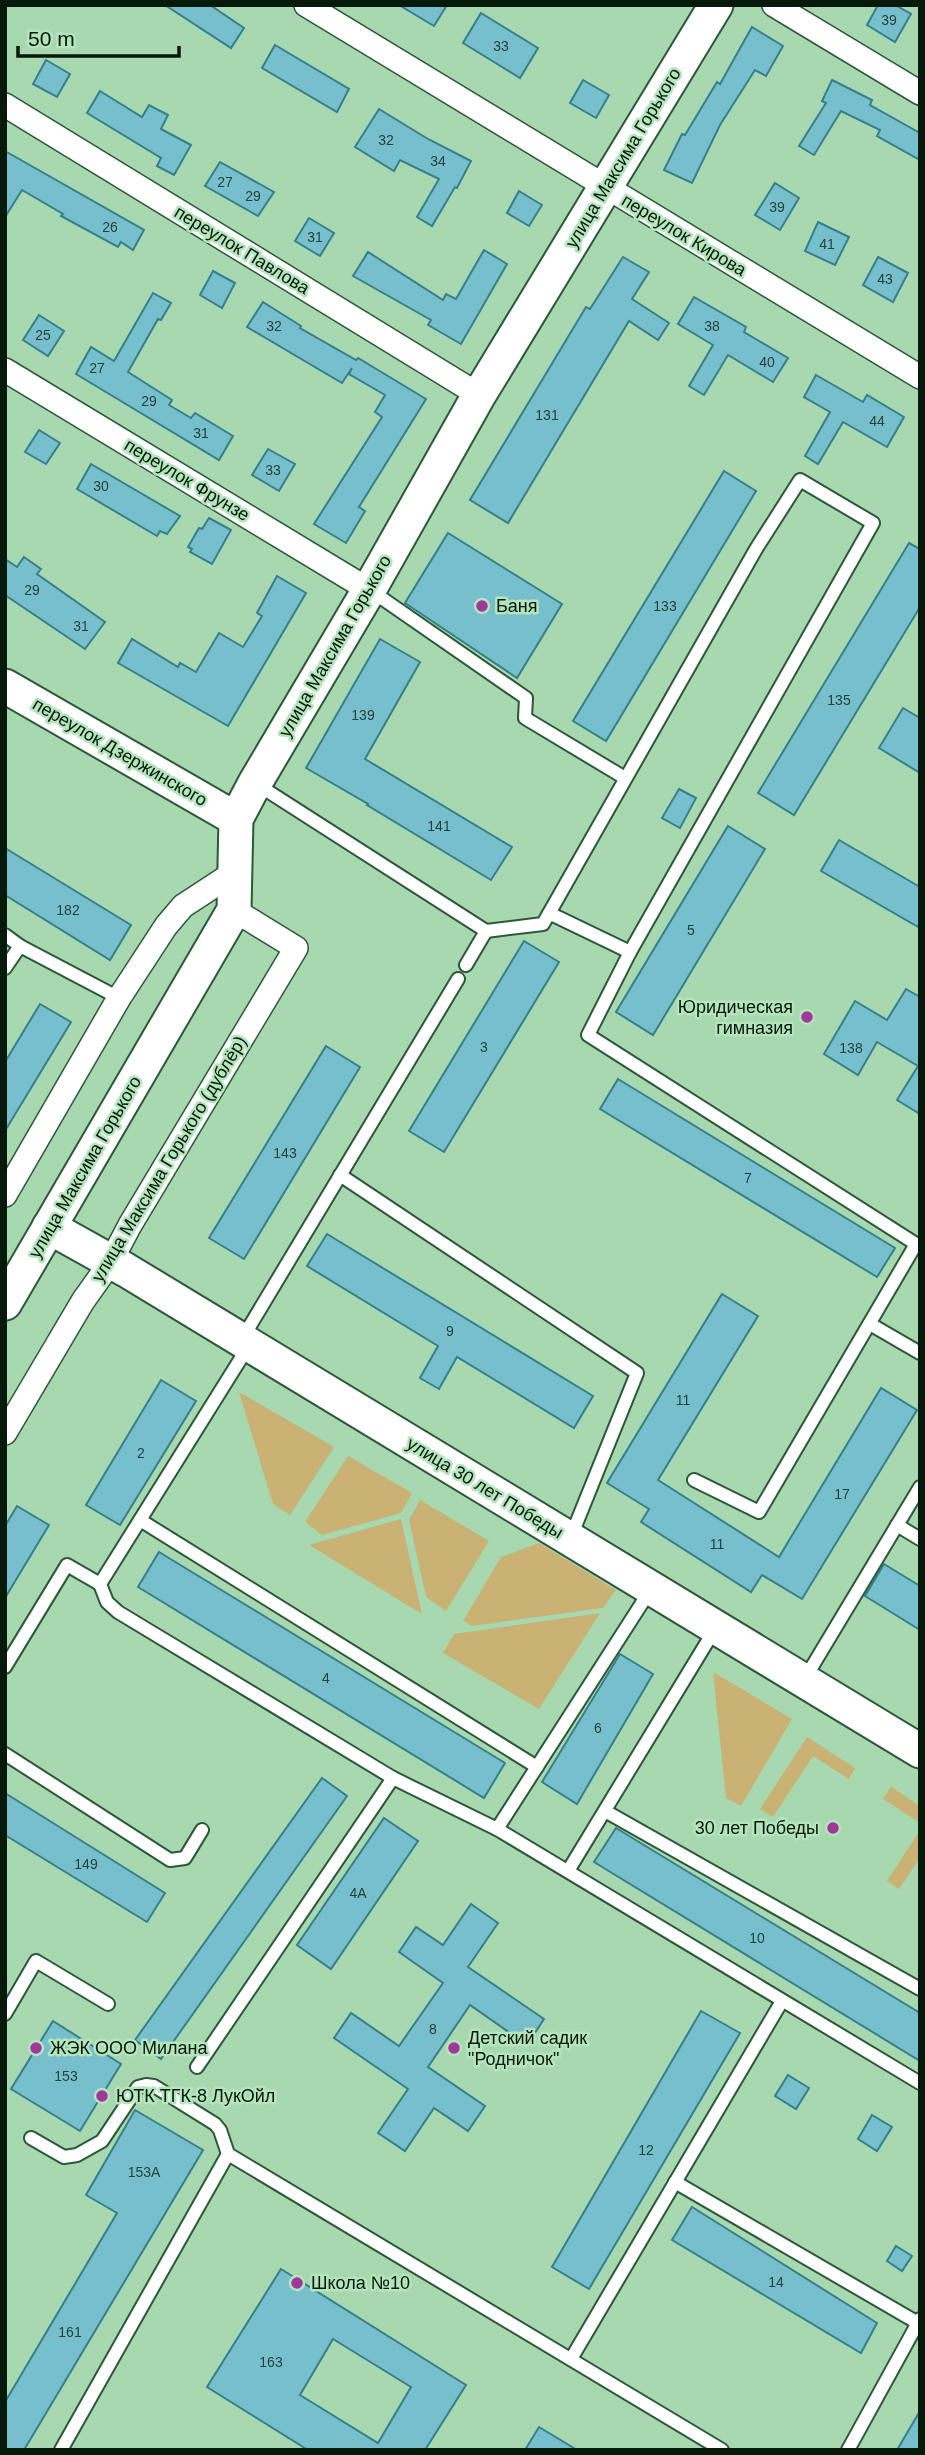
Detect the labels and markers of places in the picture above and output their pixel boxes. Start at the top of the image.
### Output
place label: Баня [496,596,538,616]
marker: Баня [474,598,490,614]
place label: Юридическая гимназия [678,997,793,1038]
marker: Юридическая гимназия [799,1009,815,1025]
place label: 30 лет Победы [695,1818,819,1838]
marker: 30 лет Победы [825,1820,841,1836]
place label: Детский садик "Родничок" [468,2028,587,2069]
place label: ЖЭК ООО Милана [50,2038,209,2058]
marker: ЖЭК ООО Милана [28,2040,44,2056]
marker: Детский садик "Родничок" [446,2040,462,2056]
place label: ЮТК ТГК-8 ЛукОйл [116,2086,275,2106]
marker: ЮТК ТГК-8 ЛукОйл [94,2088,110,2104]
place label: Школа №10 [311,2273,410,2293]
marker: Школа №10 [289,2275,305,2291]

